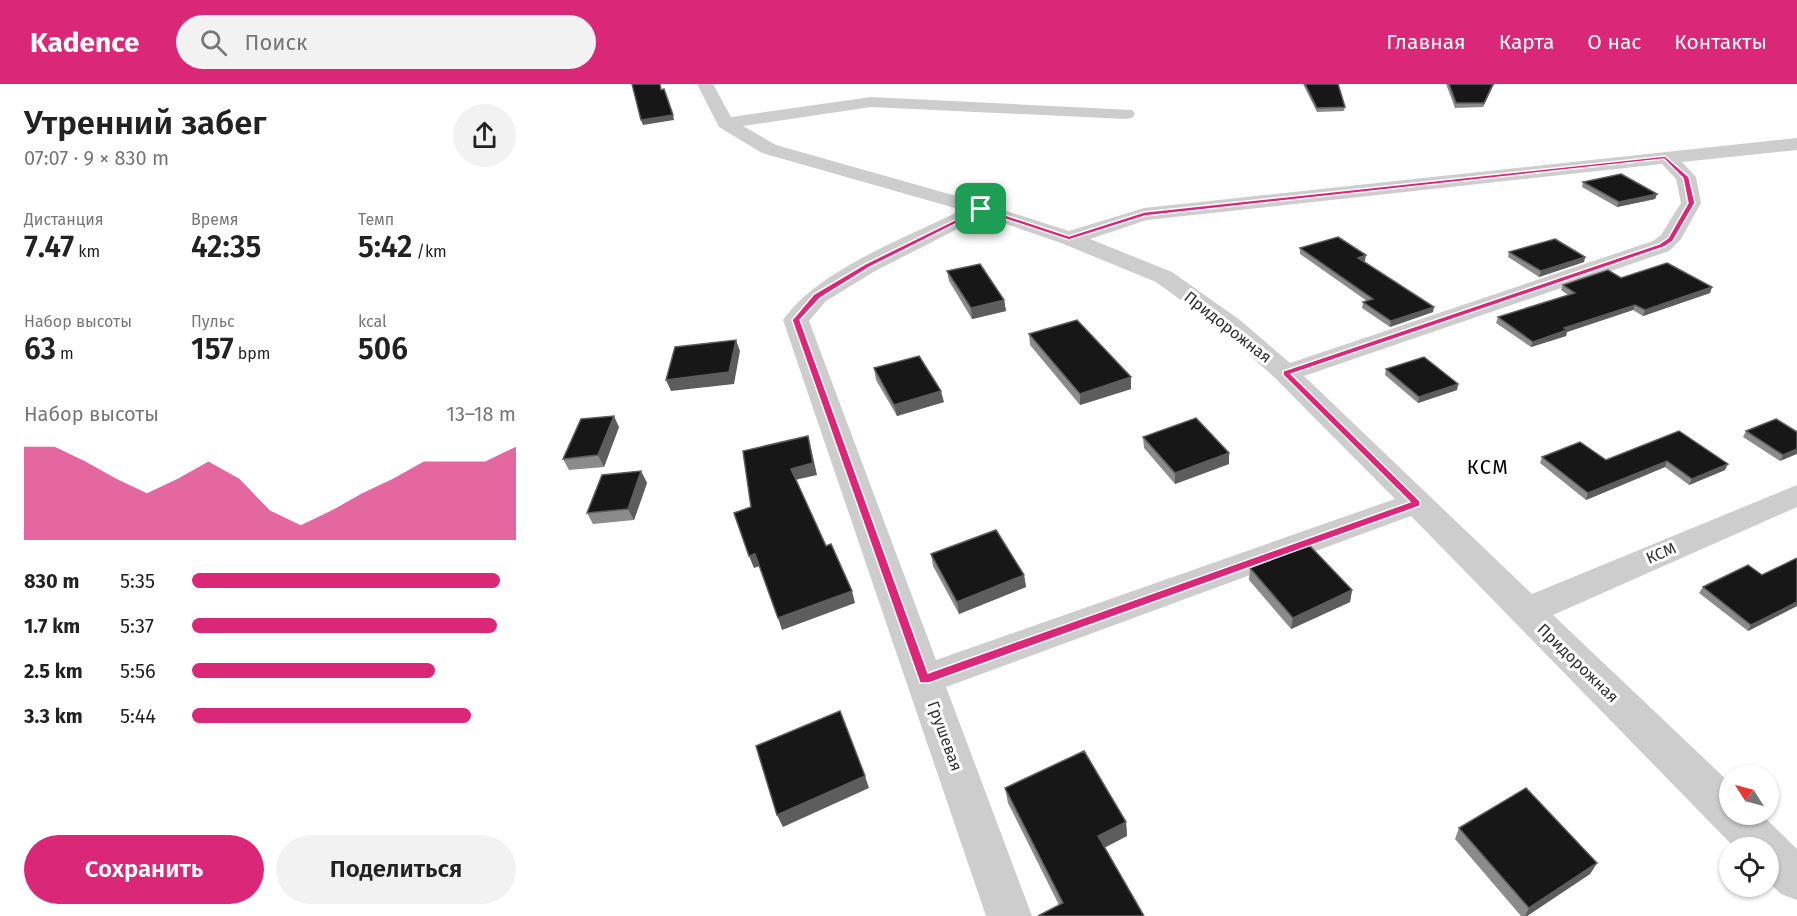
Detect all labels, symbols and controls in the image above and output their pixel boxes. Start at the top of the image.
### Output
search box [176,15,596,69]
text: Kadence [30,26,140,59]
icon: search [197,26,230,59]
text: Поиск [245,29,307,56]
text: Главная [1386,29,1466,55]
text: Карта [1499,29,1554,55]
text: О нас [1587,29,1641,55]
text: Контакты [1674,29,1767,55]
text: Утренний забег [24,103,267,143]
button: share [453,104,516,167]
text: 07:07 · 9 × 830 m [24,146,169,170]
pin [955,183,1006,234]
icon: arrive [964,192,997,225]
text: Дистанция [24,210,104,229]
text: Время [191,210,239,229]
text: Темп [358,210,394,229]
text: 7.47 [24,229,74,265]
text: 42:35 [191,229,261,265]
text: 5:42 [358,229,412,265]
text: km [74,242,100,261]
text: /km [412,242,447,261]
street label: Придорожная [1181,287,1275,367]
text: Набор высоты [24,312,132,331]
text: Пульс [191,312,235,331]
text: kcal [358,312,387,331]
text: 63 [24,331,56,367]
text: 157 [191,331,234,367]
text: 506 [358,331,408,367]
text: m [56,344,74,363]
text: bpm [234,344,271,363]
text: Набор высоты [24,402,159,426]
text: 13–18 m [446,402,516,426]
district label: КСМ [1467,455,1509,479]
street label: КСМ [1643,538,1679,568]
text: 830 m [24,569,79,593]
text: 5:35 [120,569,155,593]
text: 1.7 km [24,614,80,638]
text: 5:37 [120,614,154,638]
street label: Придорожная [1534,620,1622,706]
text: 2.5 km [24,659,83,683]
text: 5:56 [120,659,156,683]
street label: Грушевая [924,698,966,774]
text: 3.3 km [24,704,83,728]
text: 5:44 [120,704,156,728]
north arrow [1719,765,1779,825]
map controls [1719,765,1779,897]
button: Сохранить [24,835,264,904]
button: Поделиться [276,835,516,904]
button: locate [1719,837,1779,897]

